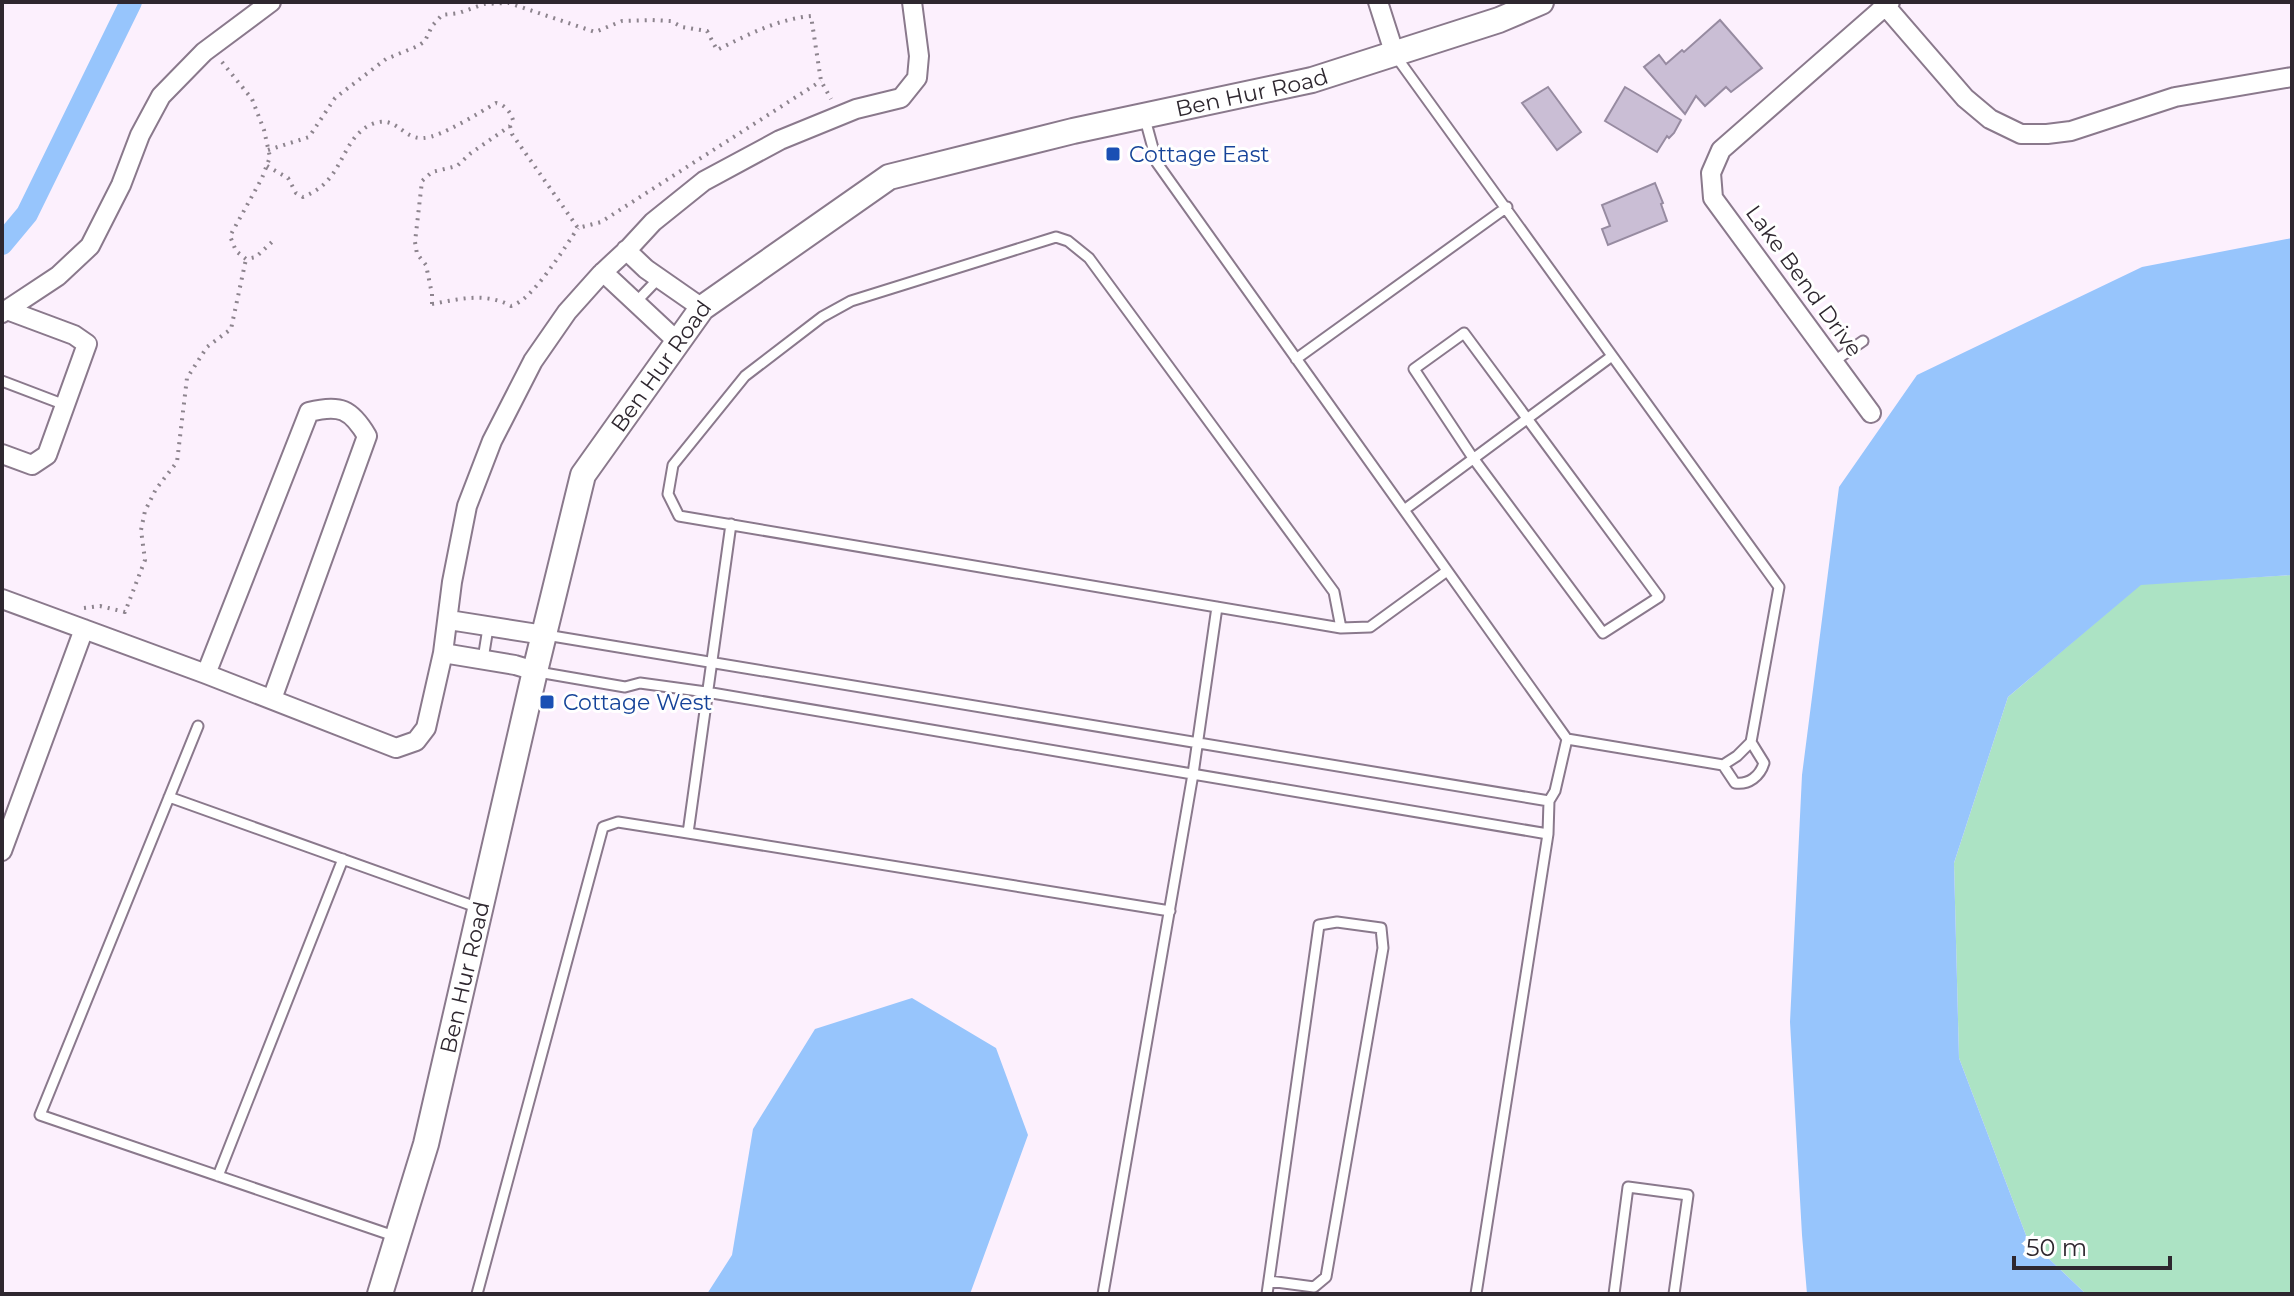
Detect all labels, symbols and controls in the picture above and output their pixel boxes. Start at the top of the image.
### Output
street label: Ben Hur Road [1173,62,1332,122]
place label: Cottage East [1129,141,1269,168]
marker: Cottage East [1104,145,1122,163]
street label: Lake Bend Drive [1740,200,1868,362]
street label: Ben Hur Road [605,295,717,437]
place label: Cottage West [563,689,712,716]
marker: Cottage West [538,693,556,711]
street label: Ben Hur Road [434,899,495,1056]
scale bar [2014,1220,2170,1270]
text: 50 m [2026,1233,2087,1262]

